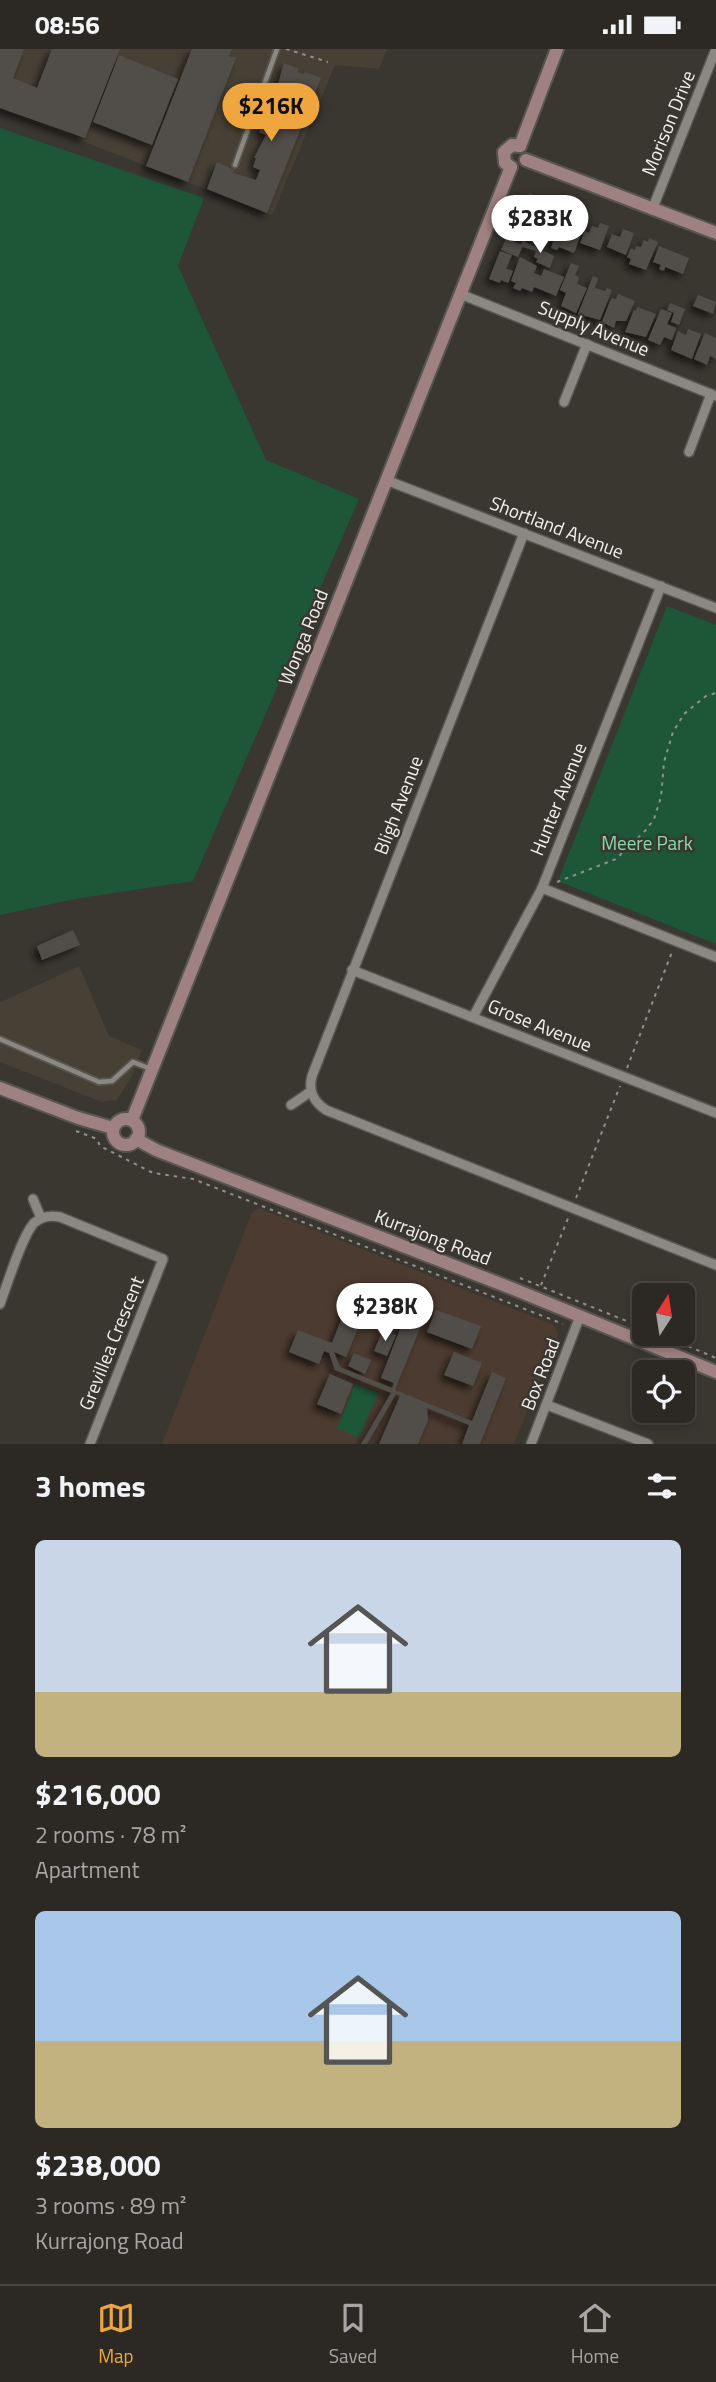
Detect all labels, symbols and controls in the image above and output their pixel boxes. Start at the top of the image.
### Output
text: 08:56 [35,5,100,44]
street label: Morison Drive [633,66,702,180]
pin: $216K [222,83,320,143]
text: $216K [238,88,304,123]
pin: $283K [491,195,589,255]
text: $283K [507,200,573,235]
street label: Supply Avenue [534,292,654,363]
street label: Shortland Avenue [486,488,628,565]
street label: Wonga Road [270,584,335,689]
street label: Hunter Avenue [522,738,593,860]
street label: Bligh Avenue [365,751,430,858]
park label: Meere Park [601,828,693,857]
street label: Grose Avenue [484,990,597,1059]
street label: Kurrajong Road [371,1201,496,1272]
street label: Grevillea Crescent [70,1271,151,1414]
pin: $238K [336,1283,434,1343]
north arrow [632,1283,695,1346]
map controls [632,1283,695,1423]
text: $238K [352,1288,418,1323]
street label: Box Road [512,1333,567,1414]
button: locate [632,1360,695,1423]
text: 3 homes [35,1463,146,1509]
icon: filters [643,1467,681,1505]
icon: home [295,1586,421,1712]
text: $216,000 [35,1771,161,1817]
text: 2 rooms · 78 m² [35,1817,186,1852]
text: Apartment [35,1852,140,1887]
icon: home [295,1957,421,2083]
text: $238,000 [35,2142,161,2188]
text: 3 rooms · 89 m² [35,2188,186,2223]
text: Kurrajong Road [35,2223,184,2258]
tab: Map [97,2299,135,2370]
tab: Saved [329,2299,377,2370]
tab: Home [571,2299,619,2370]

